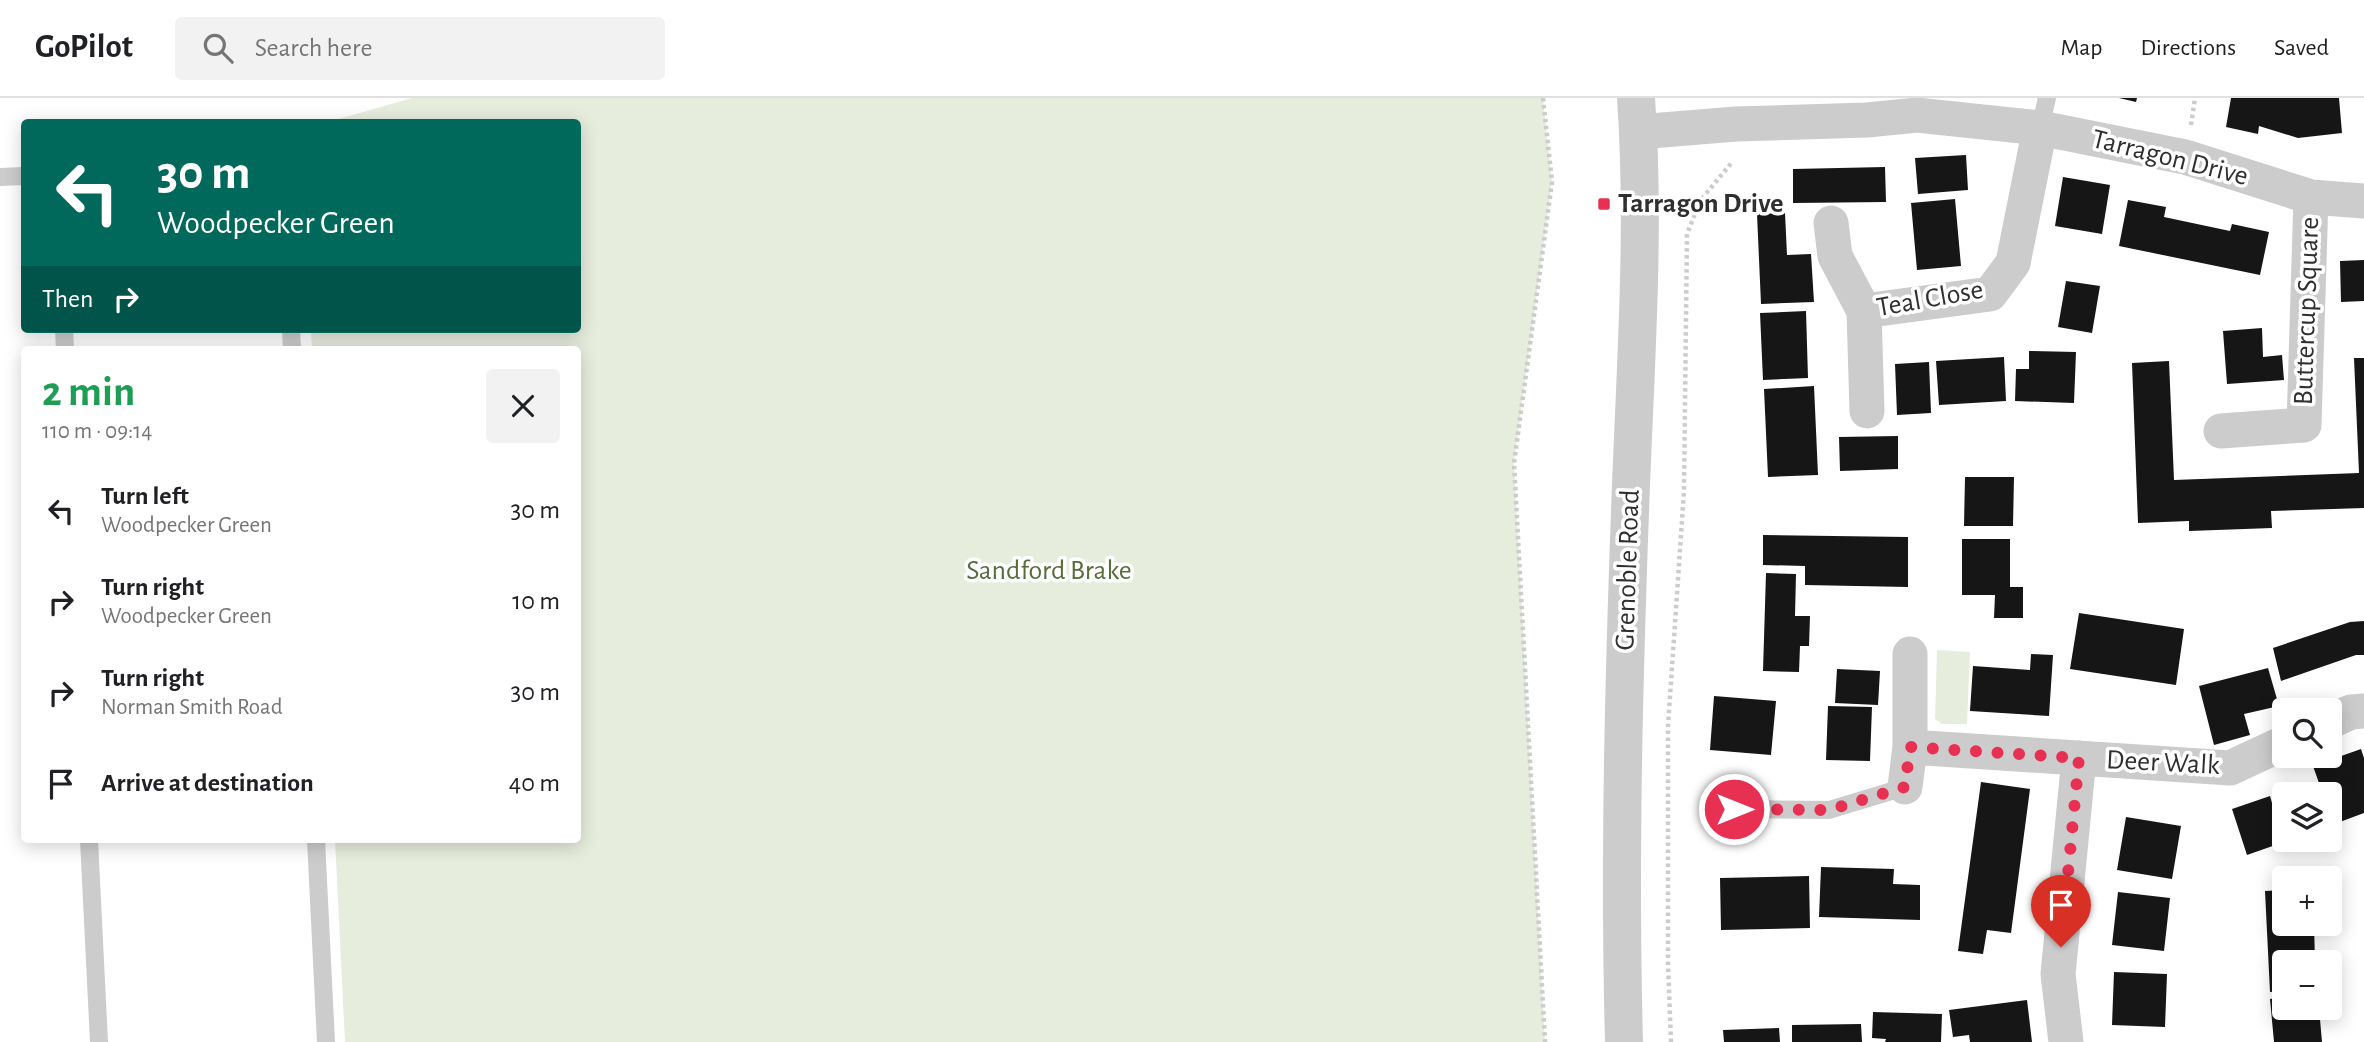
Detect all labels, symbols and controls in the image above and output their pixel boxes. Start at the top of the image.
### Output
search box [175,17,665,80]
icon: search [199,29,237,67]
text: GoPilot [35,31,133,64]
text: Search here [255,35,372,61]
text: Map [2060,36,2102,60]
text: Directions [2140,36,2236,60]
text: Saved [2274,36,2329,60]
street label: Tarragon Drive [2089,125,2251,191]
icon: left [42,147,133,238]
text: 30 m [157,149,251,198]
place label: Tarragon Drive [1618,190,1784,218]
marker: Tarragon Drive [1596,196,1612,212]
text: Woodpecker Green [157,207,395,239]
street label: Buttercup Square [2290,216,2324,406]
street label: Teal Close [1875,276,1985,322]
icon: right [107,280,145,318]
text: Then [42,286,93,312]
button: close [486,369,560,443]
text: 2 min [42,371,135,413]
text: 110 m · 09:14 [42,420,152,443]
text: Turn left [101,483,189,509]
street label: Grenoble Road [1611,489,1645,651]
icon: left [42,492,80,530]
text: 30 m [510,497,560,523]
text: Woodpecker Green [101,514,272,537]
park label: Sandford Brake [966,557,1132,585]
text: Turn right [101,574,204,600]
icon: right [42,583,80,621]
text: 10 m [512,588,560,614]
text: Woodpecker Green [101,605,272,628]
text: Turn right [101,665,204,691]
icon: right [42,674,80,712]
text: 30 m [510,679,560,705]
text: Norman Smith Road [101,696,283,719]
map controls [2272,698,2342,1020]
button: search [2272,698,2342,768]
street label: Deer Walk [2106,746,2221,780]
icon: arrive [42,765,80,803]
text: Arrive at destination [101,770,314,796]
text: 40 m [509,770,560,796]
position arrow [1697,772,1771,846]
button: layers [2272,782,2342,852]
button: + [2272,866,2342,936]
pin [2031,875,2091,947]
icon: arrive [2042,886,2080,924]
button: − [2272,950,2342,1020]

